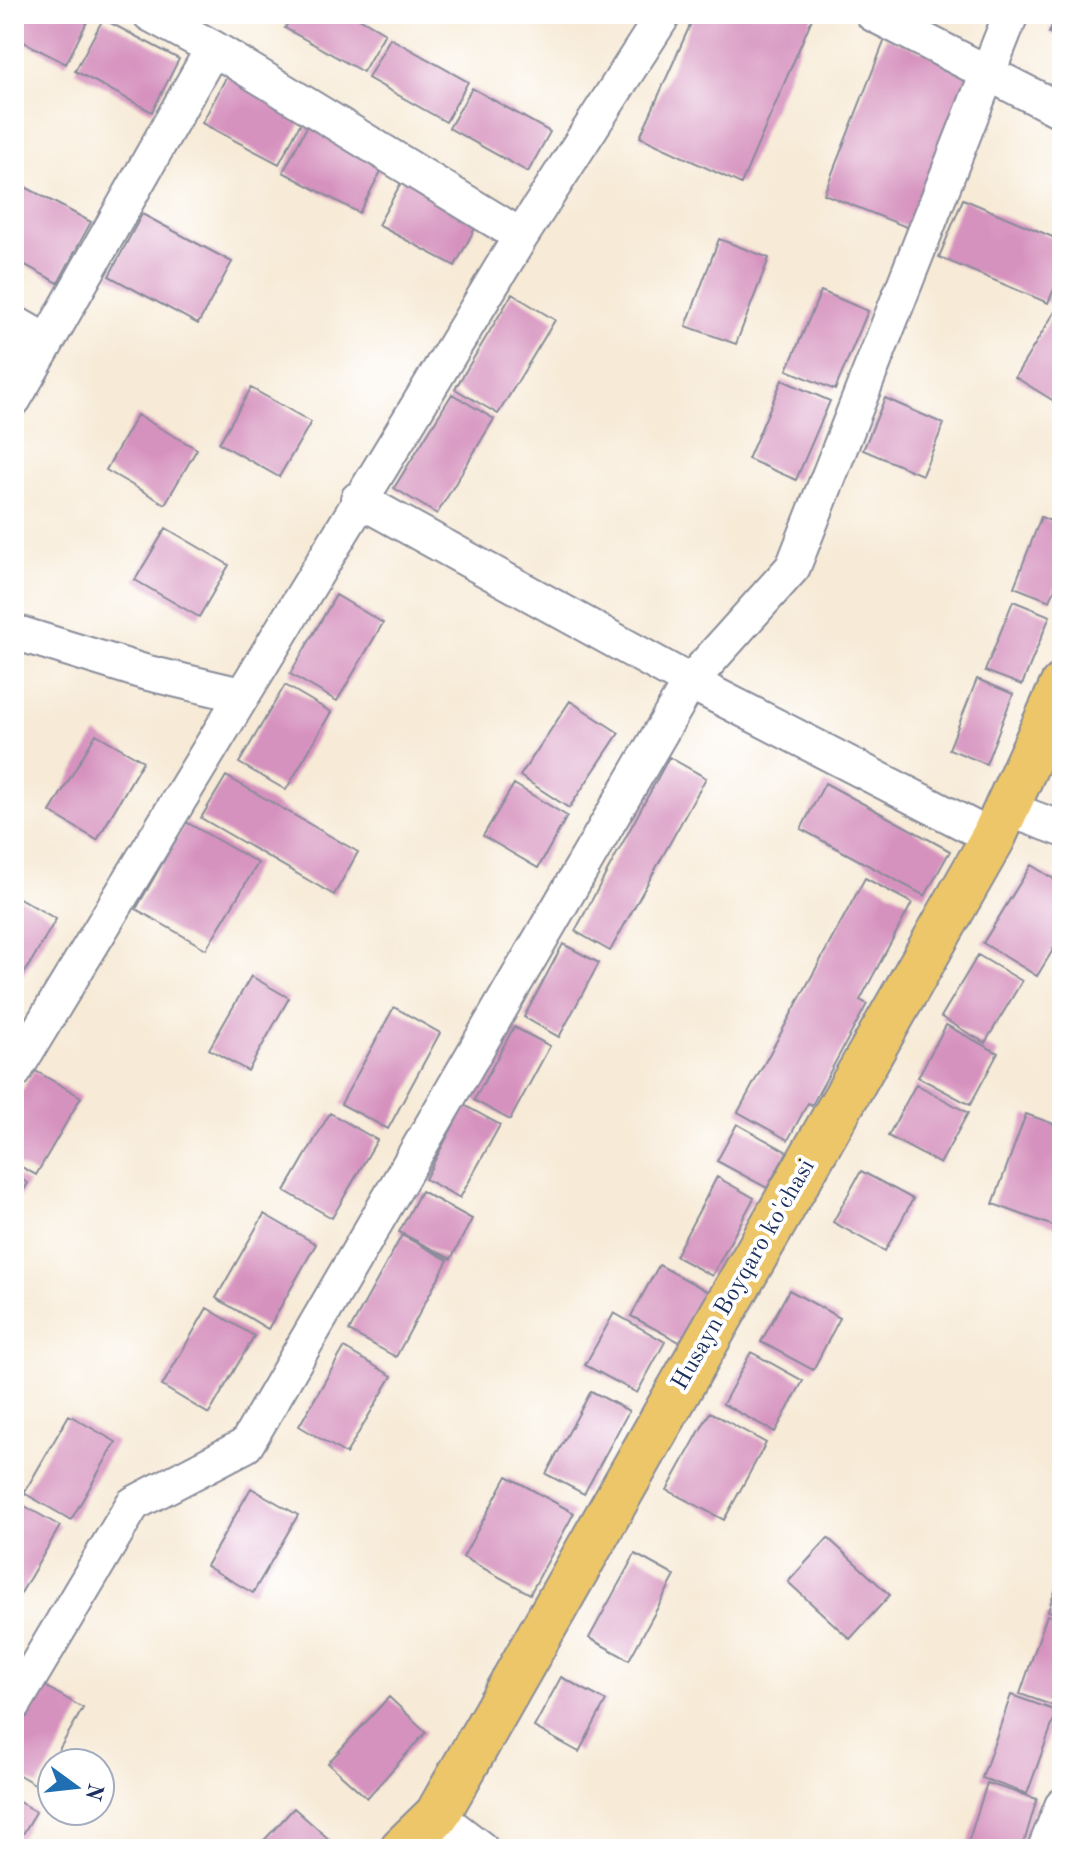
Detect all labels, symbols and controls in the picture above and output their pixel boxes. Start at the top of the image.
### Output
street label: Husayn Boyqaro ko'chasi [668,1156,820,1394]
north arrow [36,1747,116,1827]
text: N [81,1781,106,1803]

